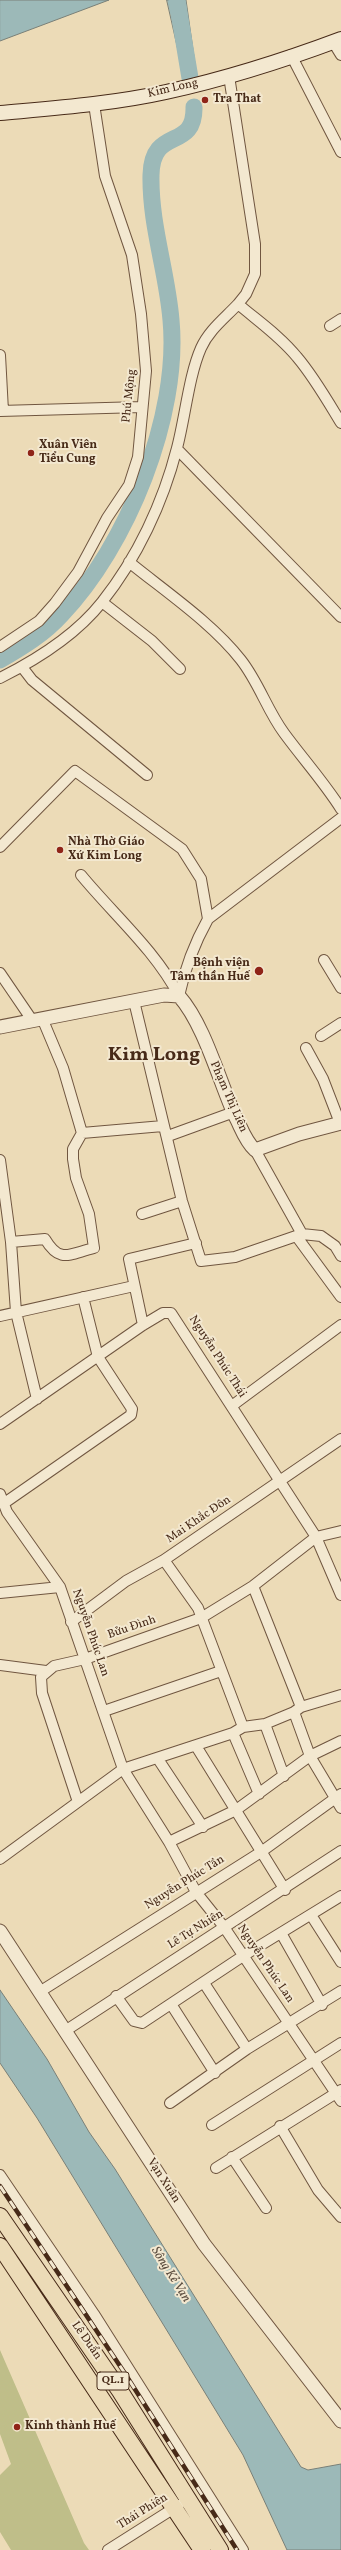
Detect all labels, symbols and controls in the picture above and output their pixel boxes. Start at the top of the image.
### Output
street label: Kim Long [146,76,200,102]
place label: Tra That [213,93,261,107]
marker: Tra That [200,95,210,105]
street label: Phú Mộng [120,368,140,424]
place label: Xuân Viên Tiểu Cung [39,439,97,467]
marker: Xuân Viên Tiểu Cung [26,448,36,458]
place label: Nhà Thờ Giáo Xứ Kim Long [68,836,145,864]
marker: Nhà Thờ Giáo Xứ Kim Long [55,845,65,855]
place label: Bệnh viện Tâm thần Huế [170,957,250,985]
marker: Bệnh viện Tâm thần Huế [253,965,265,977]
district label: Kim Long [108,1044,200,1068]
street label: Phạm Thị Liên [206,1059,250,1135]
street label: Nguyễn Phúc Thái [185,1313,249,1401]
street label: Mai Khắc Đôn [164,1493,234,1547]
street label: Nguyễn Phúc Lan [68,1587,112,1679]
street label: Bửu Đình [106,1613,158,1643]
street label: Nguyễn Phúc Tần [143,1853,227,1913]
street label: Lê Tự Nhiên [165,1907,227,1953]
street label: Nguyễn Phúc Lan [233,1922,297,2006]
street label: Vạn Xuân [143,2156,183,2206]
water label: Sông Kẻ Vạn [147,2244,193,2306]
street label: Lê Duẩn [68,2319,104,2363]
road number: QL.1 [97,2372,129,2390]
place label: Kinh thành Huế [25,2420,116,2434]
marker: Kinh thành Huế [12,2422,22,2432]
street label: Thái Phiên [115,2491,171,2533]

